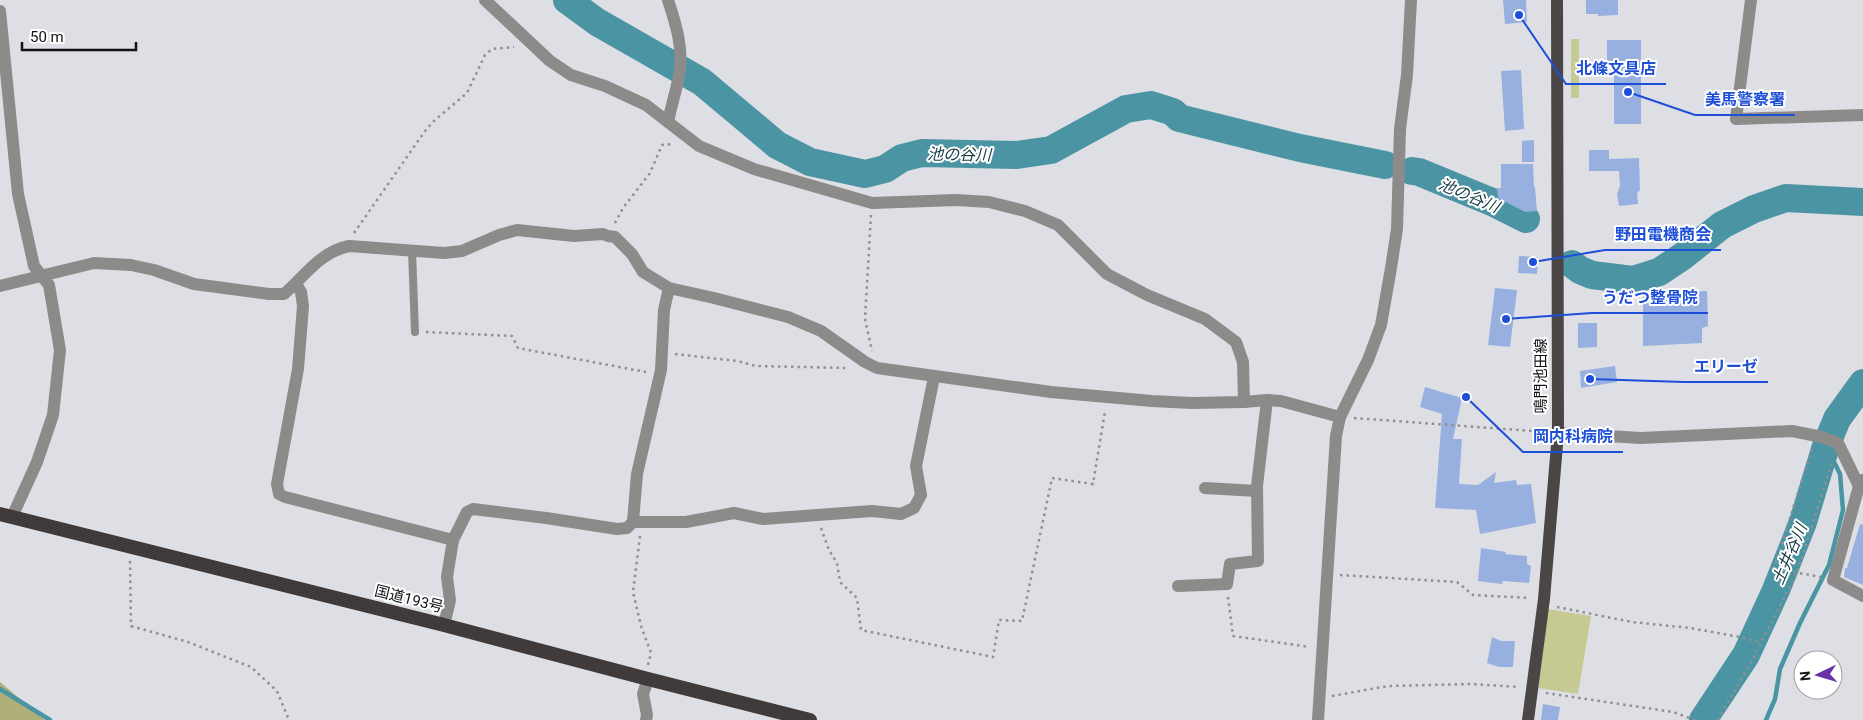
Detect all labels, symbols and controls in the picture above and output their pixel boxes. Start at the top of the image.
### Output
scale bar [22,20,136,52]
text: 50 m [30,28,64,46]
callout: 北條文具店 [1566,53,1666,84]
text: 北條文具店 [1576,59,1656,78]
callout: 美馬警察署 [1695,84,1795,115]
text: 美馬警察署 [1705,90,1785,109]
water label: 池の谷川 [927,144,993,165]
water label: 池の谷川 [1436,174,1504,217]
callout: 野田電機商会 [1605,219,1721,250]
text: 野田電機商会 [1615,225,1711,244]
callout: うだつ整骨院 [1592,282,1708,313]
text: うだつ整骨院 [1602,288,1698,307]
street label: 鳴門池田線 [1532,338,1550,414]
callout: エリーゼ [1684,351,1768,382]
text: エリーゼ [1694,357,1758,376]
callout: 岡内科病院 [1523,421,1623,452]
text: 岡内科病院 [1533,427,1613,446]
water label: 土井谷川 [1768,519,1811,587]
street label: 国道193号 [373,582,445,616]
north arrow [1793,650,1843,700]
text: N [1797,671,1813,682]

